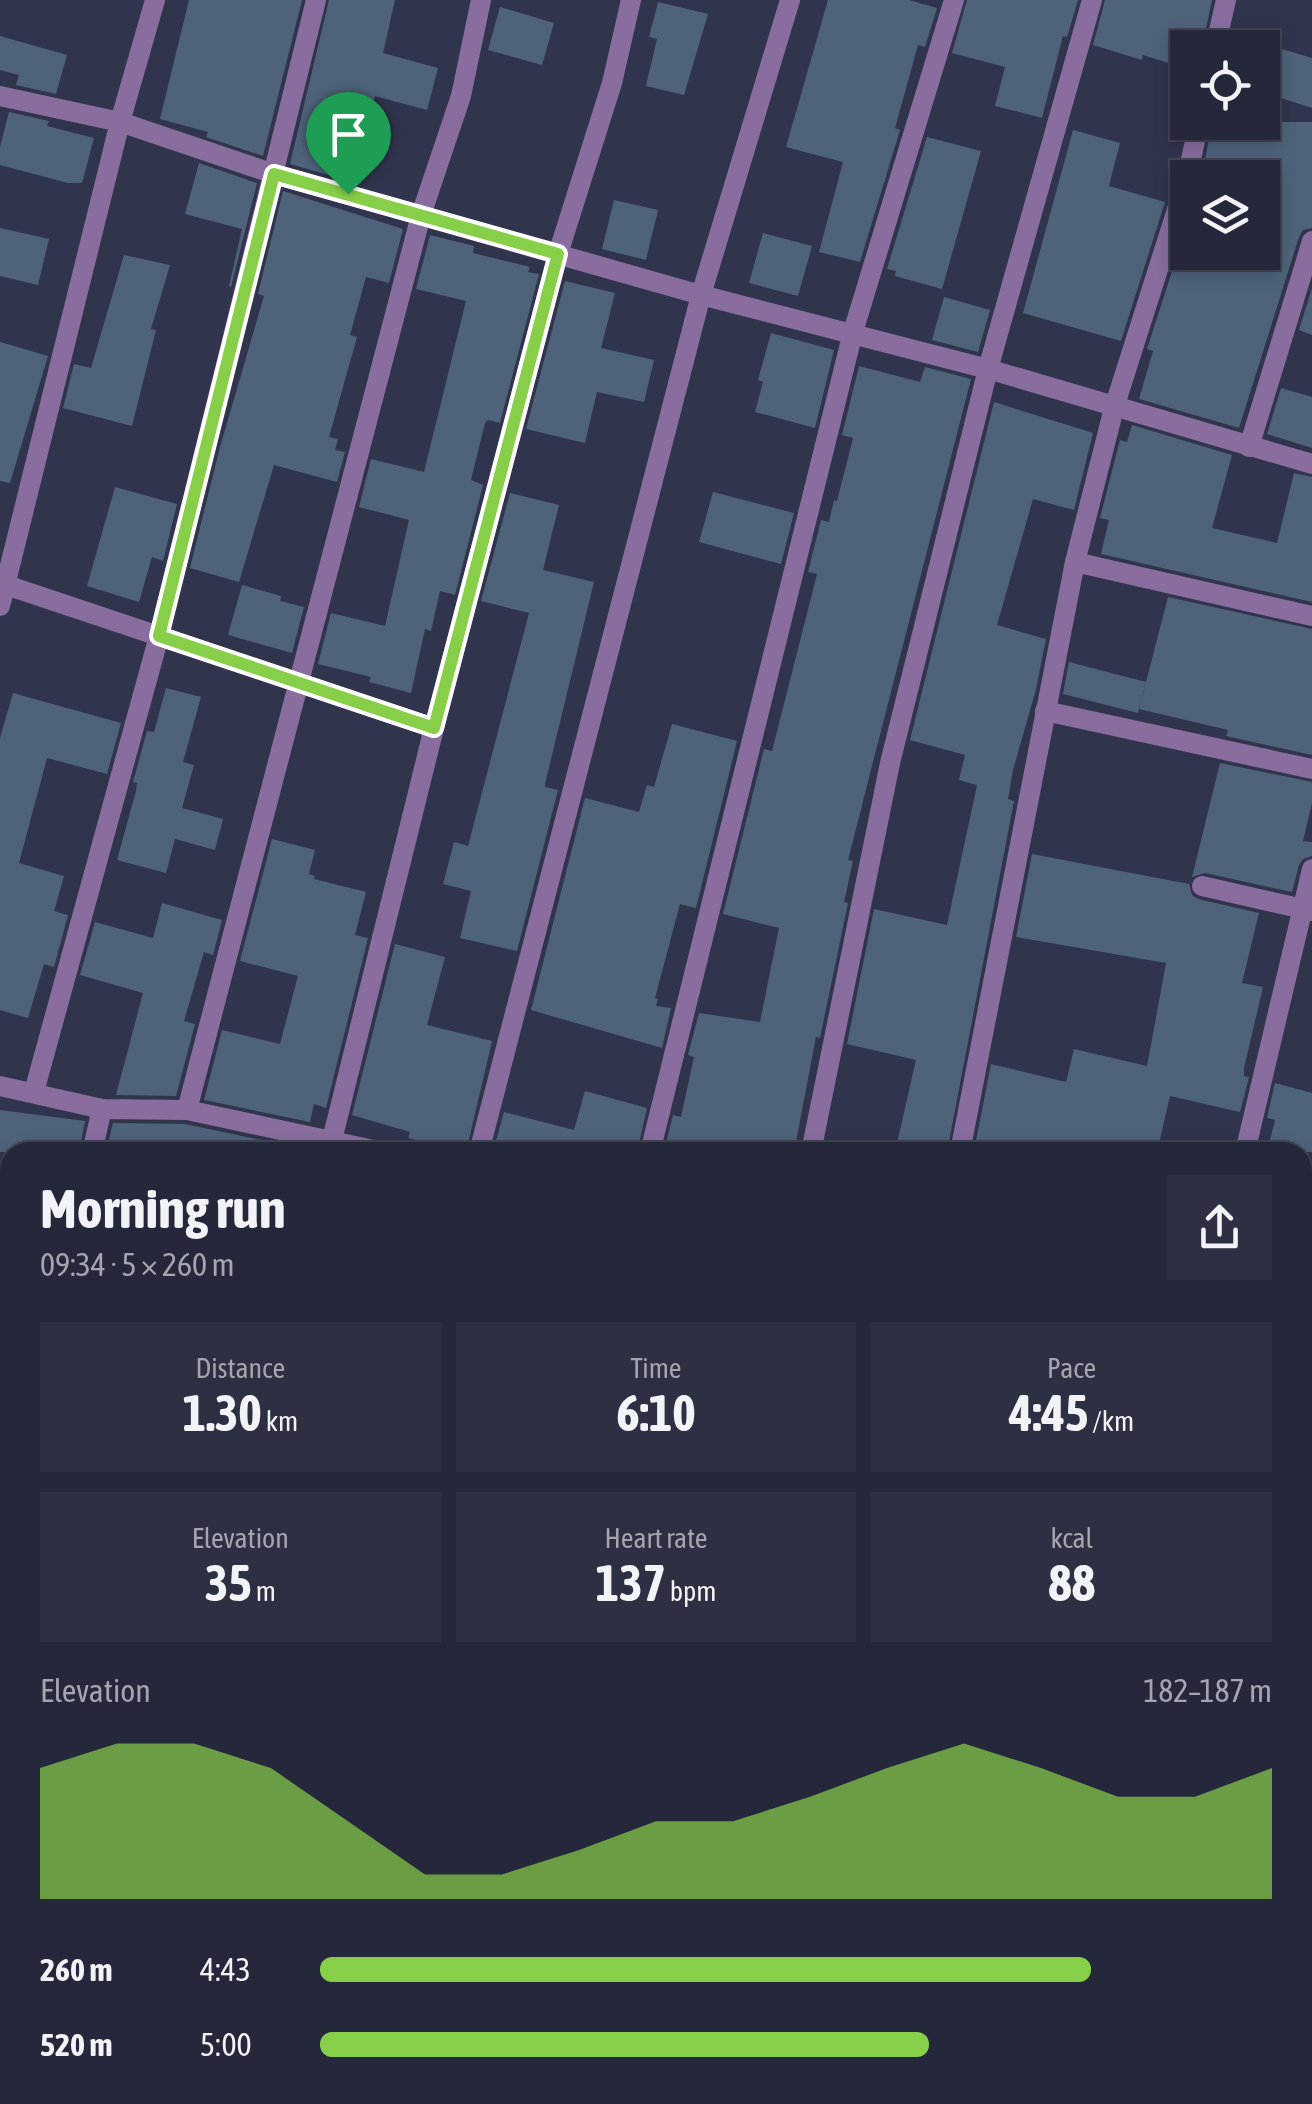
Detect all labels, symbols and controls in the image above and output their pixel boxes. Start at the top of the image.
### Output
map controls [1170,30,1280,270]
button: locate [1170,30,1280,140]
pin [306,92,391,195]
icon: arrive [321,107,376,162]
button: layers [1170,160,1280,270]
button: share [1167,1175,1272,1280]
text: Morning run [40,1177,286,1240]
text: 09:34 · 5 × 260 m [40,1246,234,1283]
text: Distance [195,1352,285,1384]
text: Time [630,1352,682,1384]
text: Pace [1047,1352,1096,1384]
text: 1.30 [182,1384,262,1442]
text: 6:10 [616,1384,696,1442]
text: 4:45 [1009,1384,1088,1442]
text: km [262,1405,298,1437]
text: /km [1088,1405,1134,1437]
text: Elevation [192,1522,289,1554]
text: Heart rate [604,1522,708,1554]
text: kcal [1050,1522,1093,1554]
text: 35 [205,1554,252,1612]
text: 137 [595,1554,666,1612]
text: 88 [1048,1554,1095,1612]
text: m [252,1575,276,1607]
text: bpm [666,1575,717,1607]
text: Elevation [40,1672,151,1709]
text: 182–187 m [1143,1672,1272,1709]
text: 260 m [40,1951,113,1988]
text: 4:43 [200,1951,251,1988]
text: 520 m [40,2026,113,2063]
text: 5:00 [200,2026,251,2063]

